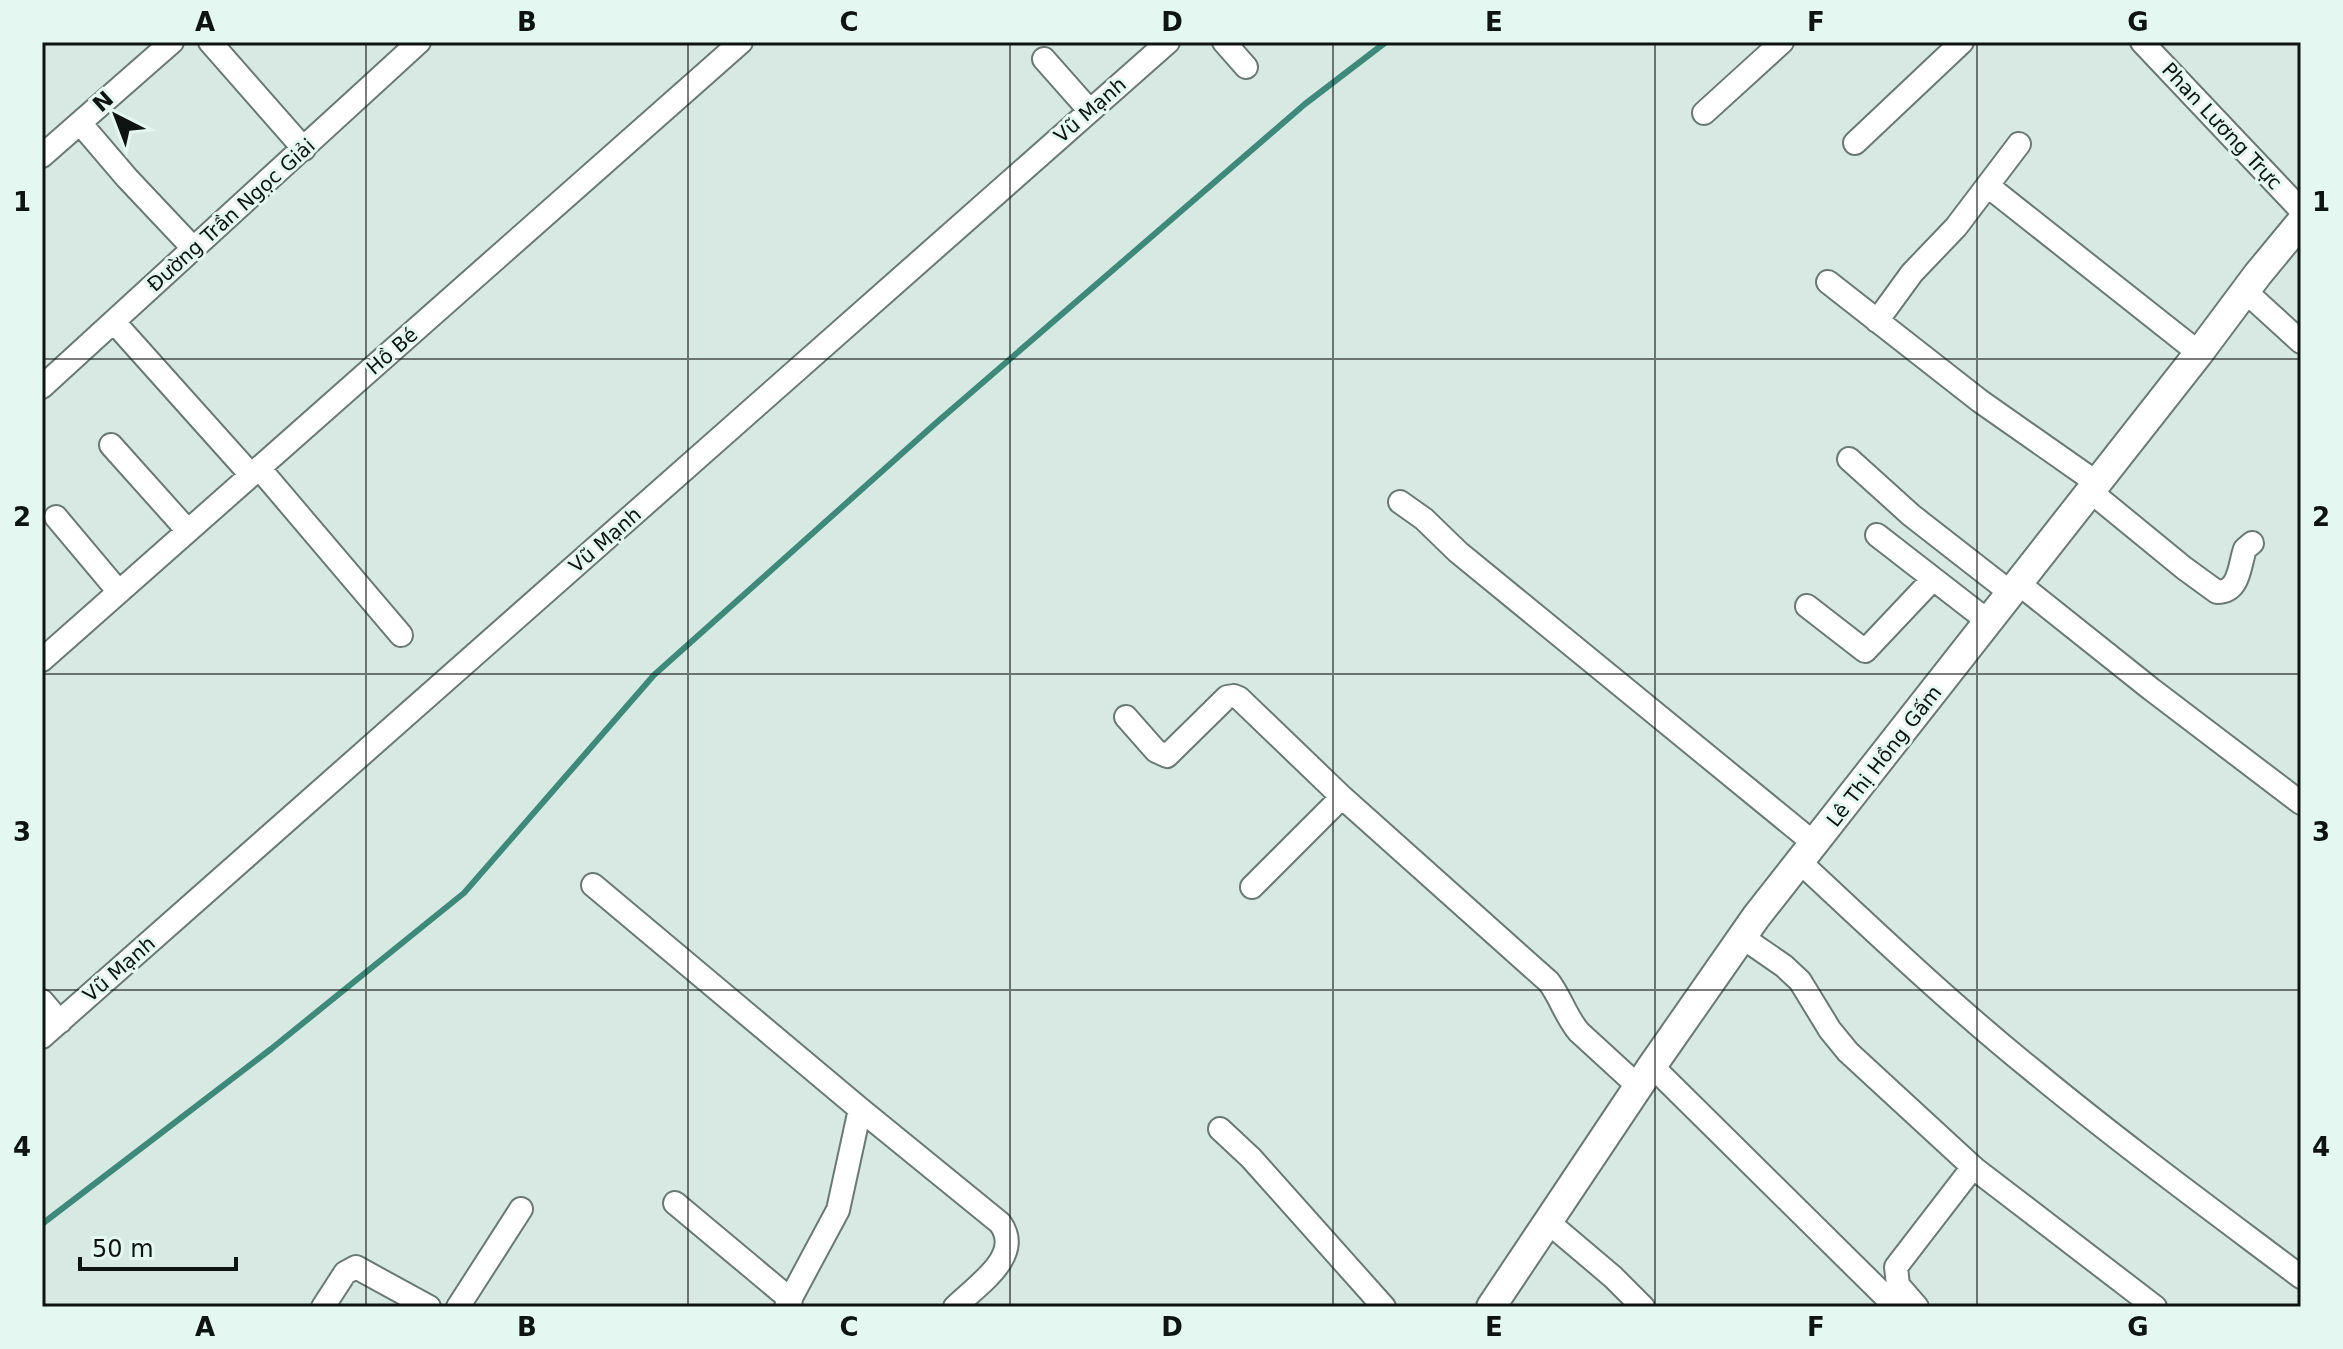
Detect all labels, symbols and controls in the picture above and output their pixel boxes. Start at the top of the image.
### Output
text: A [195,7,215,37]
text: B [517,7,537,37]
text: C [839,7,859,37]
text: D [1161,7,1183,37]
text: E [1485,7,1503,37]
text: F [1807,7,1825,37]
text: G [2127,7,2149,37]
street label: Phan Lương Trực [2157,57,2287,195]
street label: Vũ Mạnh [1049,72,1131,148]
north arrow [76,76,156,156]
text: N [88,86,118,117]
street label: Đường Trần Ngọc Giải [142,133,320,297]
text: 1 [13,187,31,217]
text: 1 [2312,187,2330,217]
street label: Hồ Bé [362,322,422,380]
text: 2 [13,502,31,532]
street label: Vũ Mạnh [564,502,646,578]
text: 2 [2312,502,2330,532]
street label: Lê Thị Hồng Gấm [1821,681,1947,831]
text: 3 [13,817,31,847]
text: 3 [2312,817,2330,847]
street label: Vũ Mạnh [78,931,160,1007]
text: 4 [13,1132,31,1162]
text: 4 [2312,1132,2330,1162]
scale bar [80,1221,236,1271]
text: 50 m [92,1235,154,1263]
text: A [195,1312,215,1342]
text: B [517,1312,537,1342]
text: C [839,1312,859,1342]
text: D [1161,1312,1183,1342]
text: E [1485,1312,1503,1342]
text: F [1807,1312,1825,1342]
text: G [2127,1312,2149,1342]

